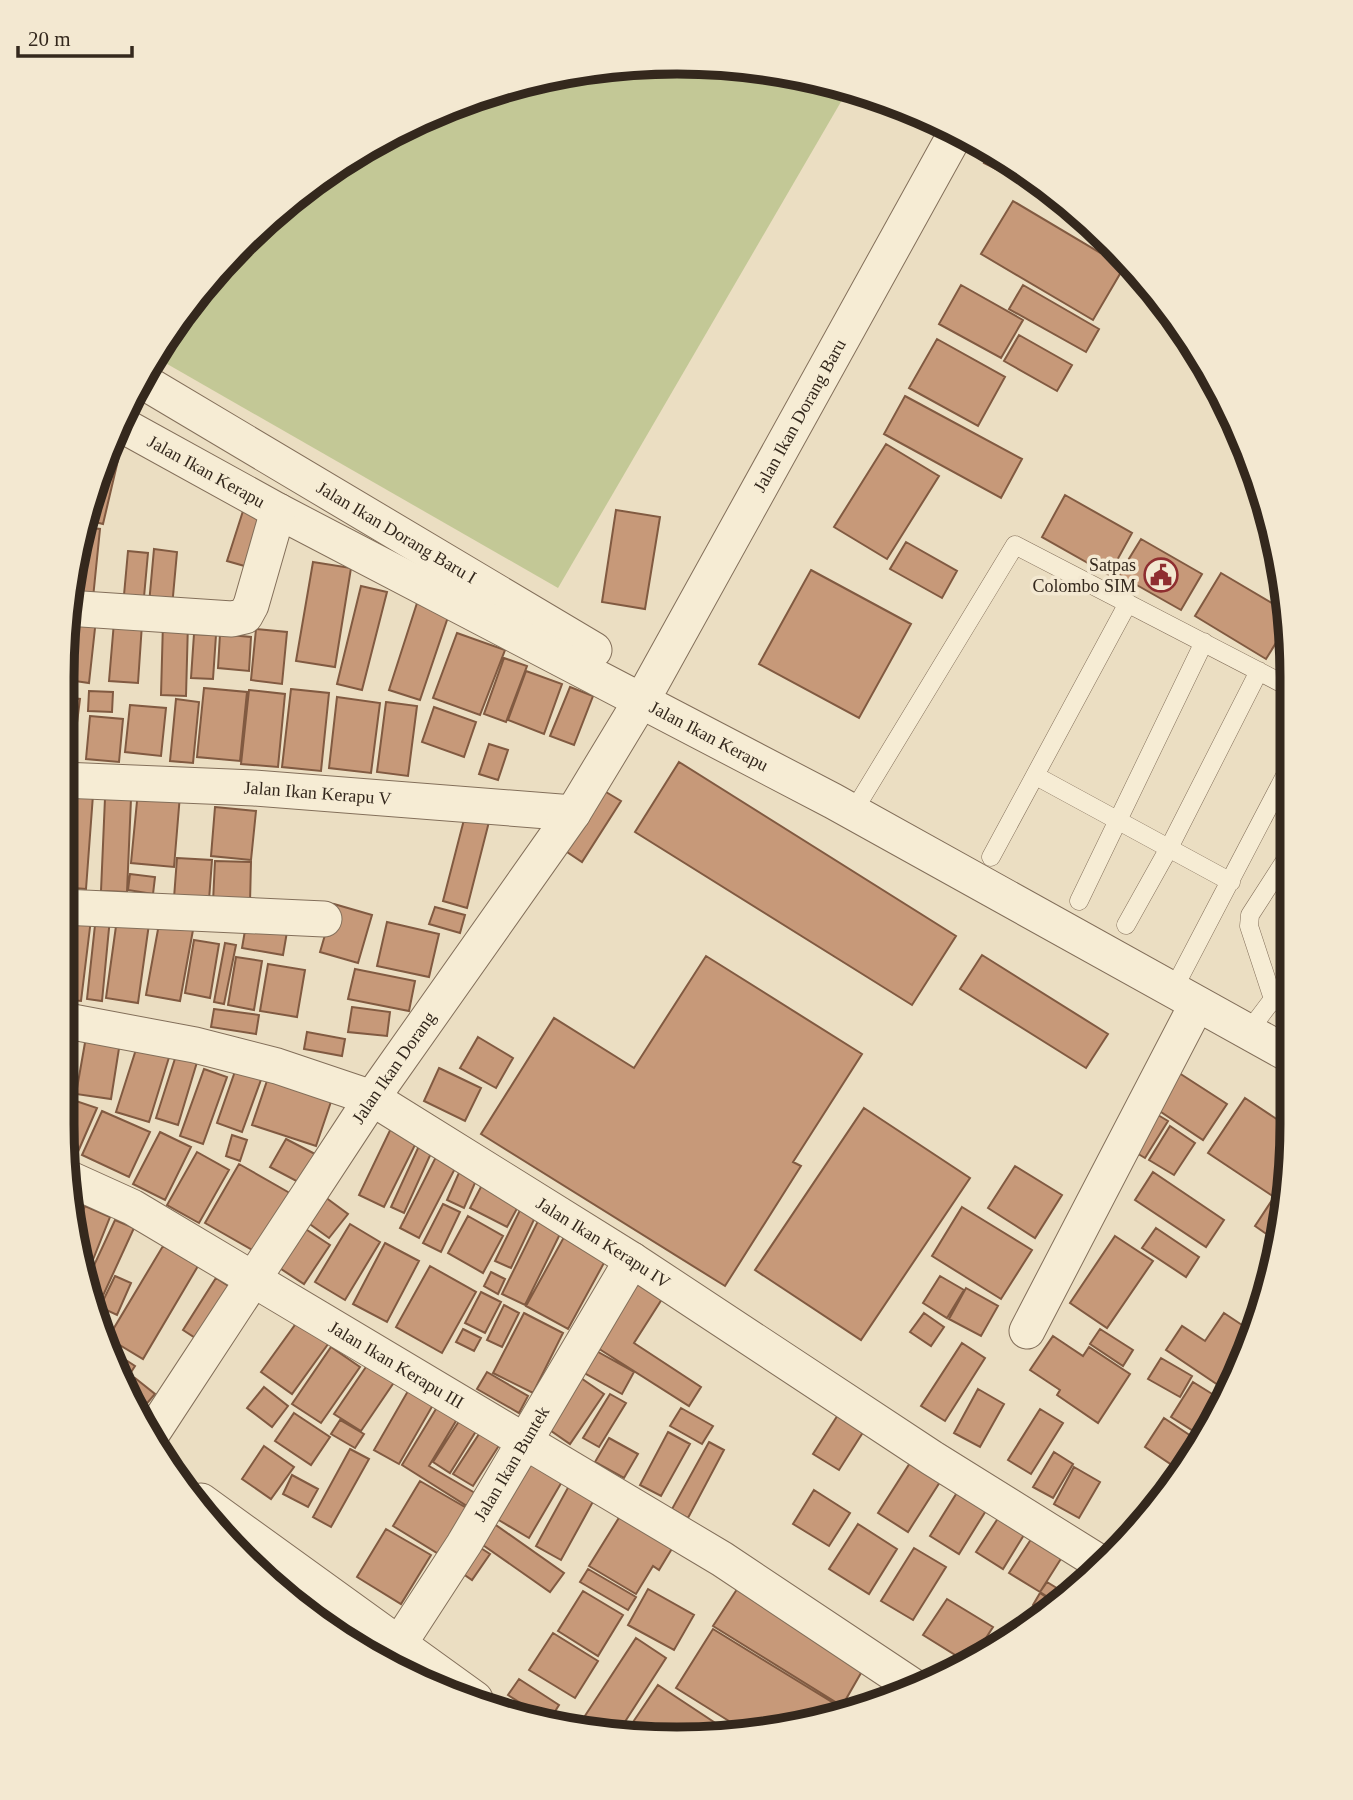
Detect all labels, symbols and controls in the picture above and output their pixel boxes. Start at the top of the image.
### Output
scale bar [18,14,131,58]
text: 20 m [28,27,71,51]
street label: Jalan Ikan Dorang Baru [749,336,850,495]
street label: Jalan Ikan Kerapu [144,431,268,512]
street label: Jalan Ikan Dorang Baru I [313,477,480,588]
place label: Satpas Colombo SIM [1032,555,1136,596]
public building icon: Satpas Colombo SIM [1142,556,1180,594]
street label: Jalan Ikan Kerapu [646,697,772,775]
street label: Jalan Ikan Kerapu V [243,778,392,809]
street label: Jalan Ikan Dorang [348,1008,440,1127]
street label: Jalan Ikan Kerapu IV [533,1193,674,1292]
street label: Jalan Ikan Kerapu III [325,1317,467,1413]
street label: Jalan Ikan Buntek [470,1403,553,1525]

